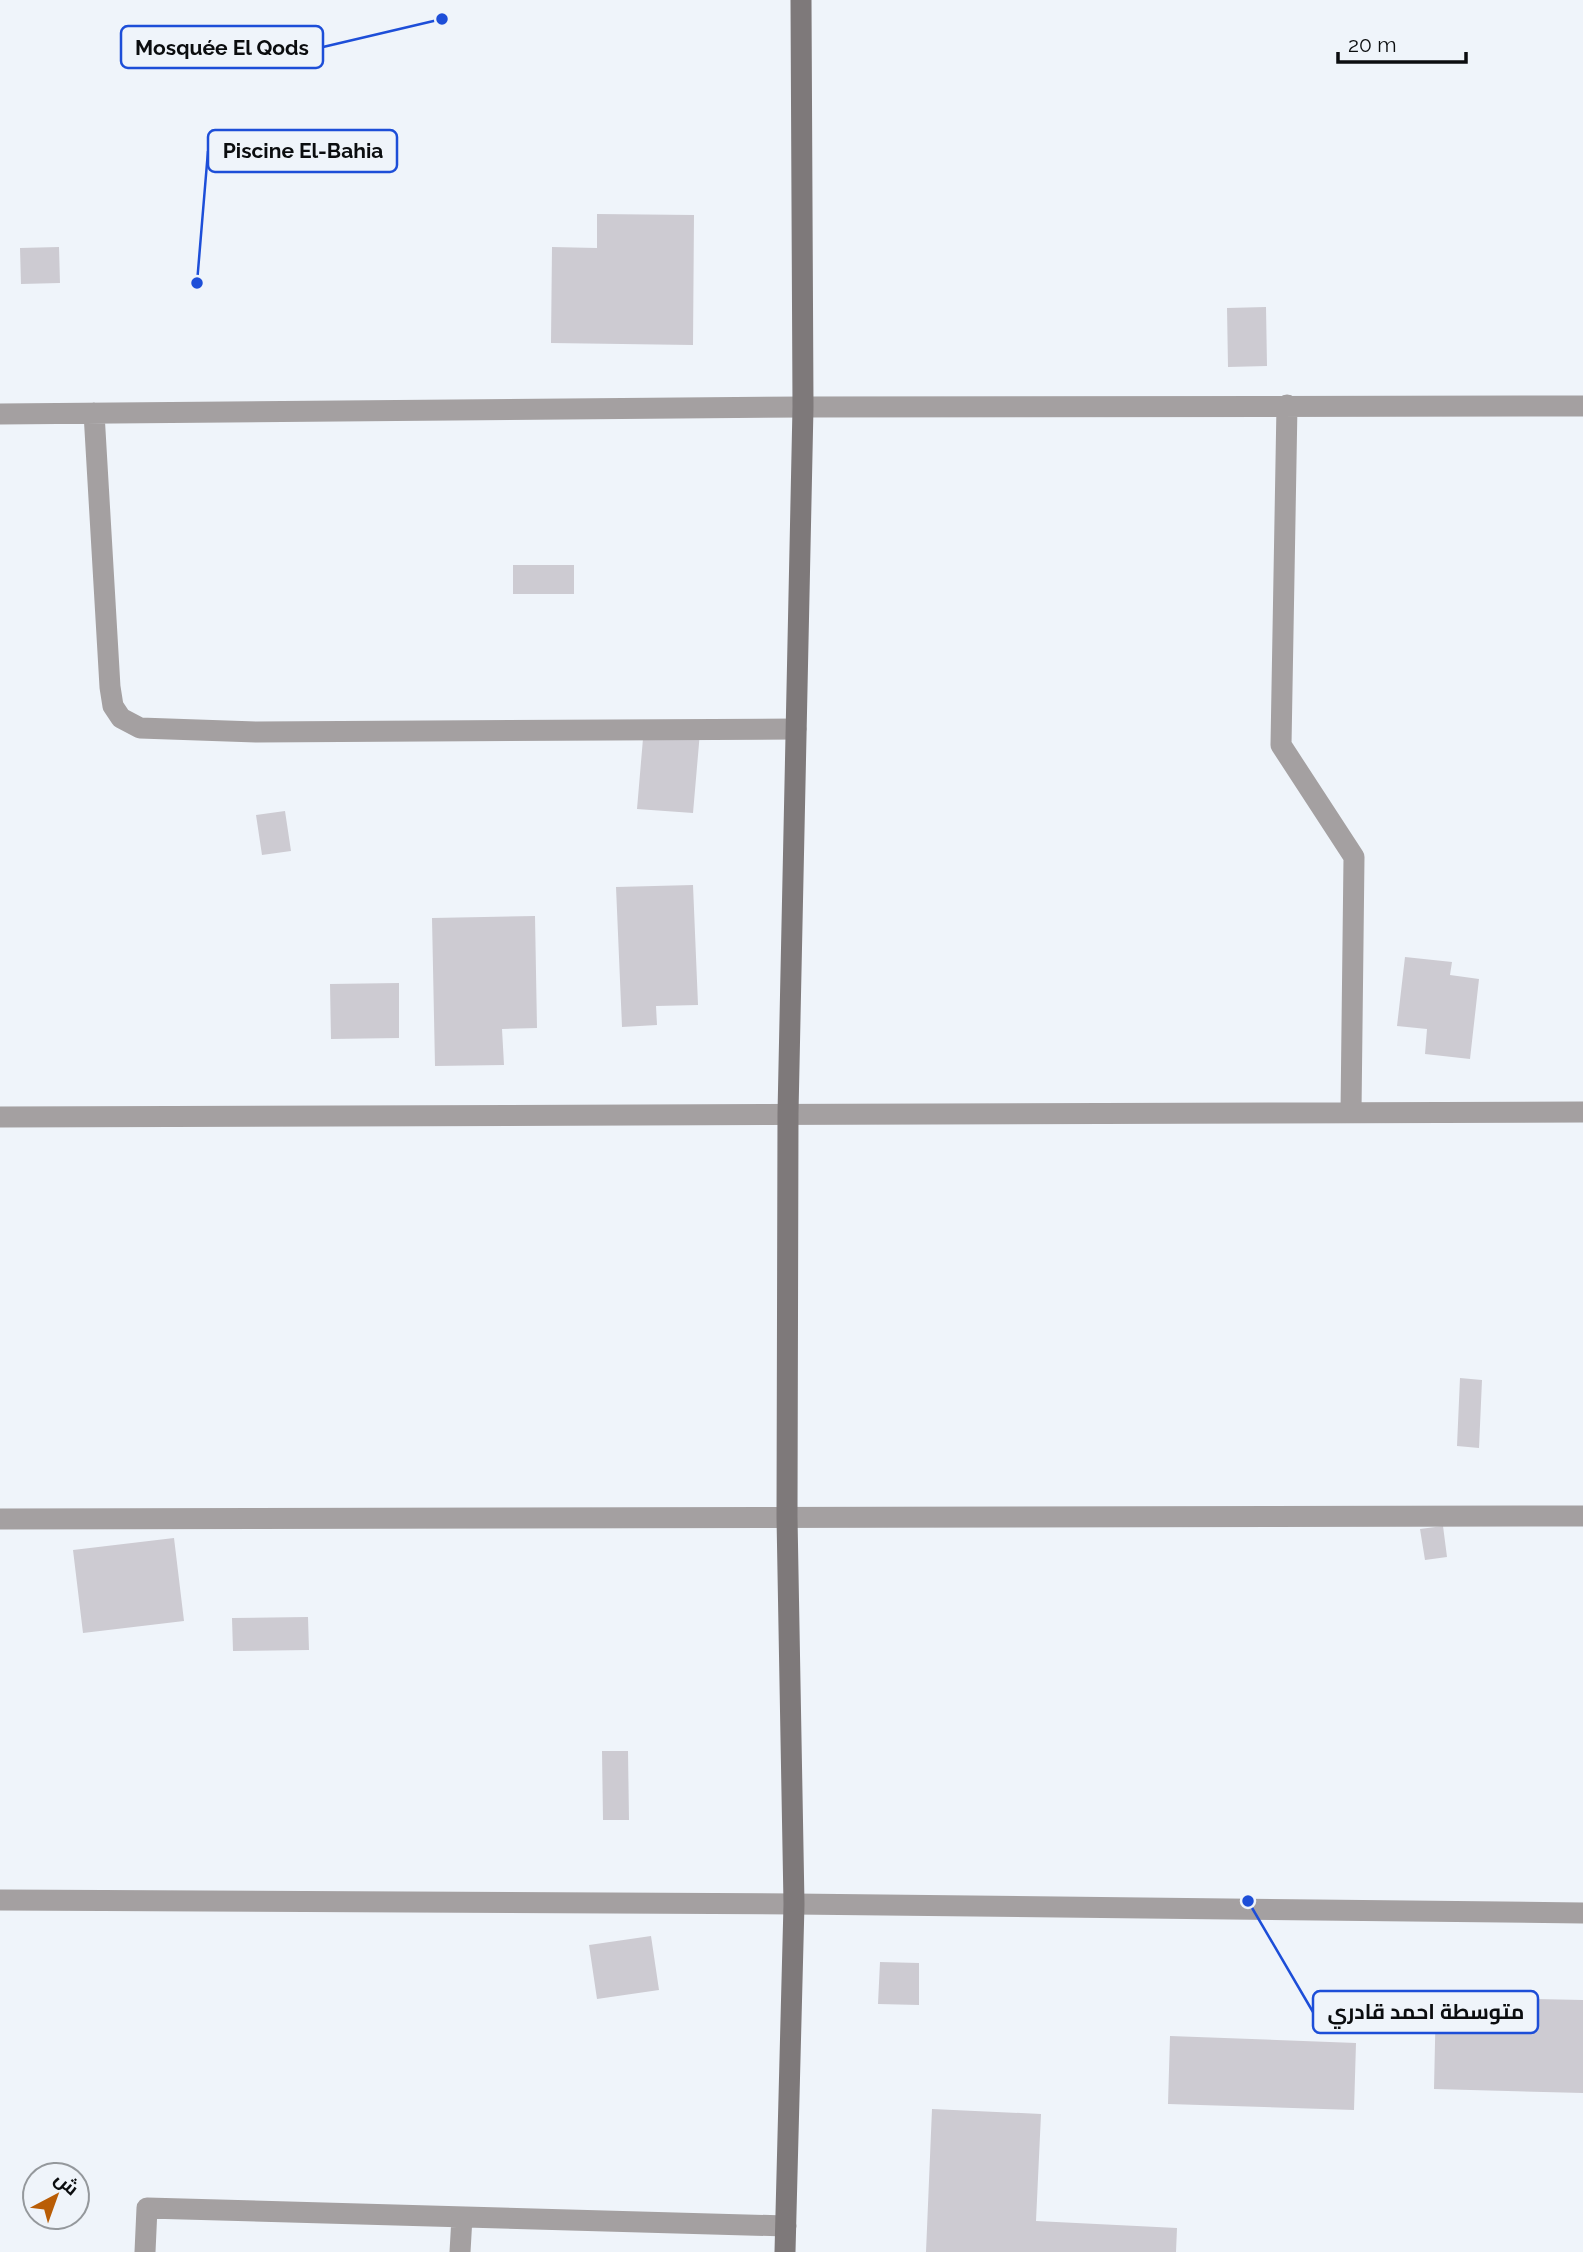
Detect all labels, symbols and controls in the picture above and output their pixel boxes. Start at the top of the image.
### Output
scale bar [1338,21,1466,65]
callout: Mosquée El Qods [121,26,323,68]
text: 20 m [1348,32,1396,57]
text: Mosquée El Qods [135,35,309,60]
callout: Piscine El-Bahia [208,130,397,172]
text: Piscine El-Bahia [223,138,383,163]
callout: متوسطة احمد قادري [1313,1991,1538,2033]
text: متوسطة احمد قادري [1327,1999,1525,2029]
north arrow [21,2161,91,2231]
text: ش [50,2167,84,2200]

